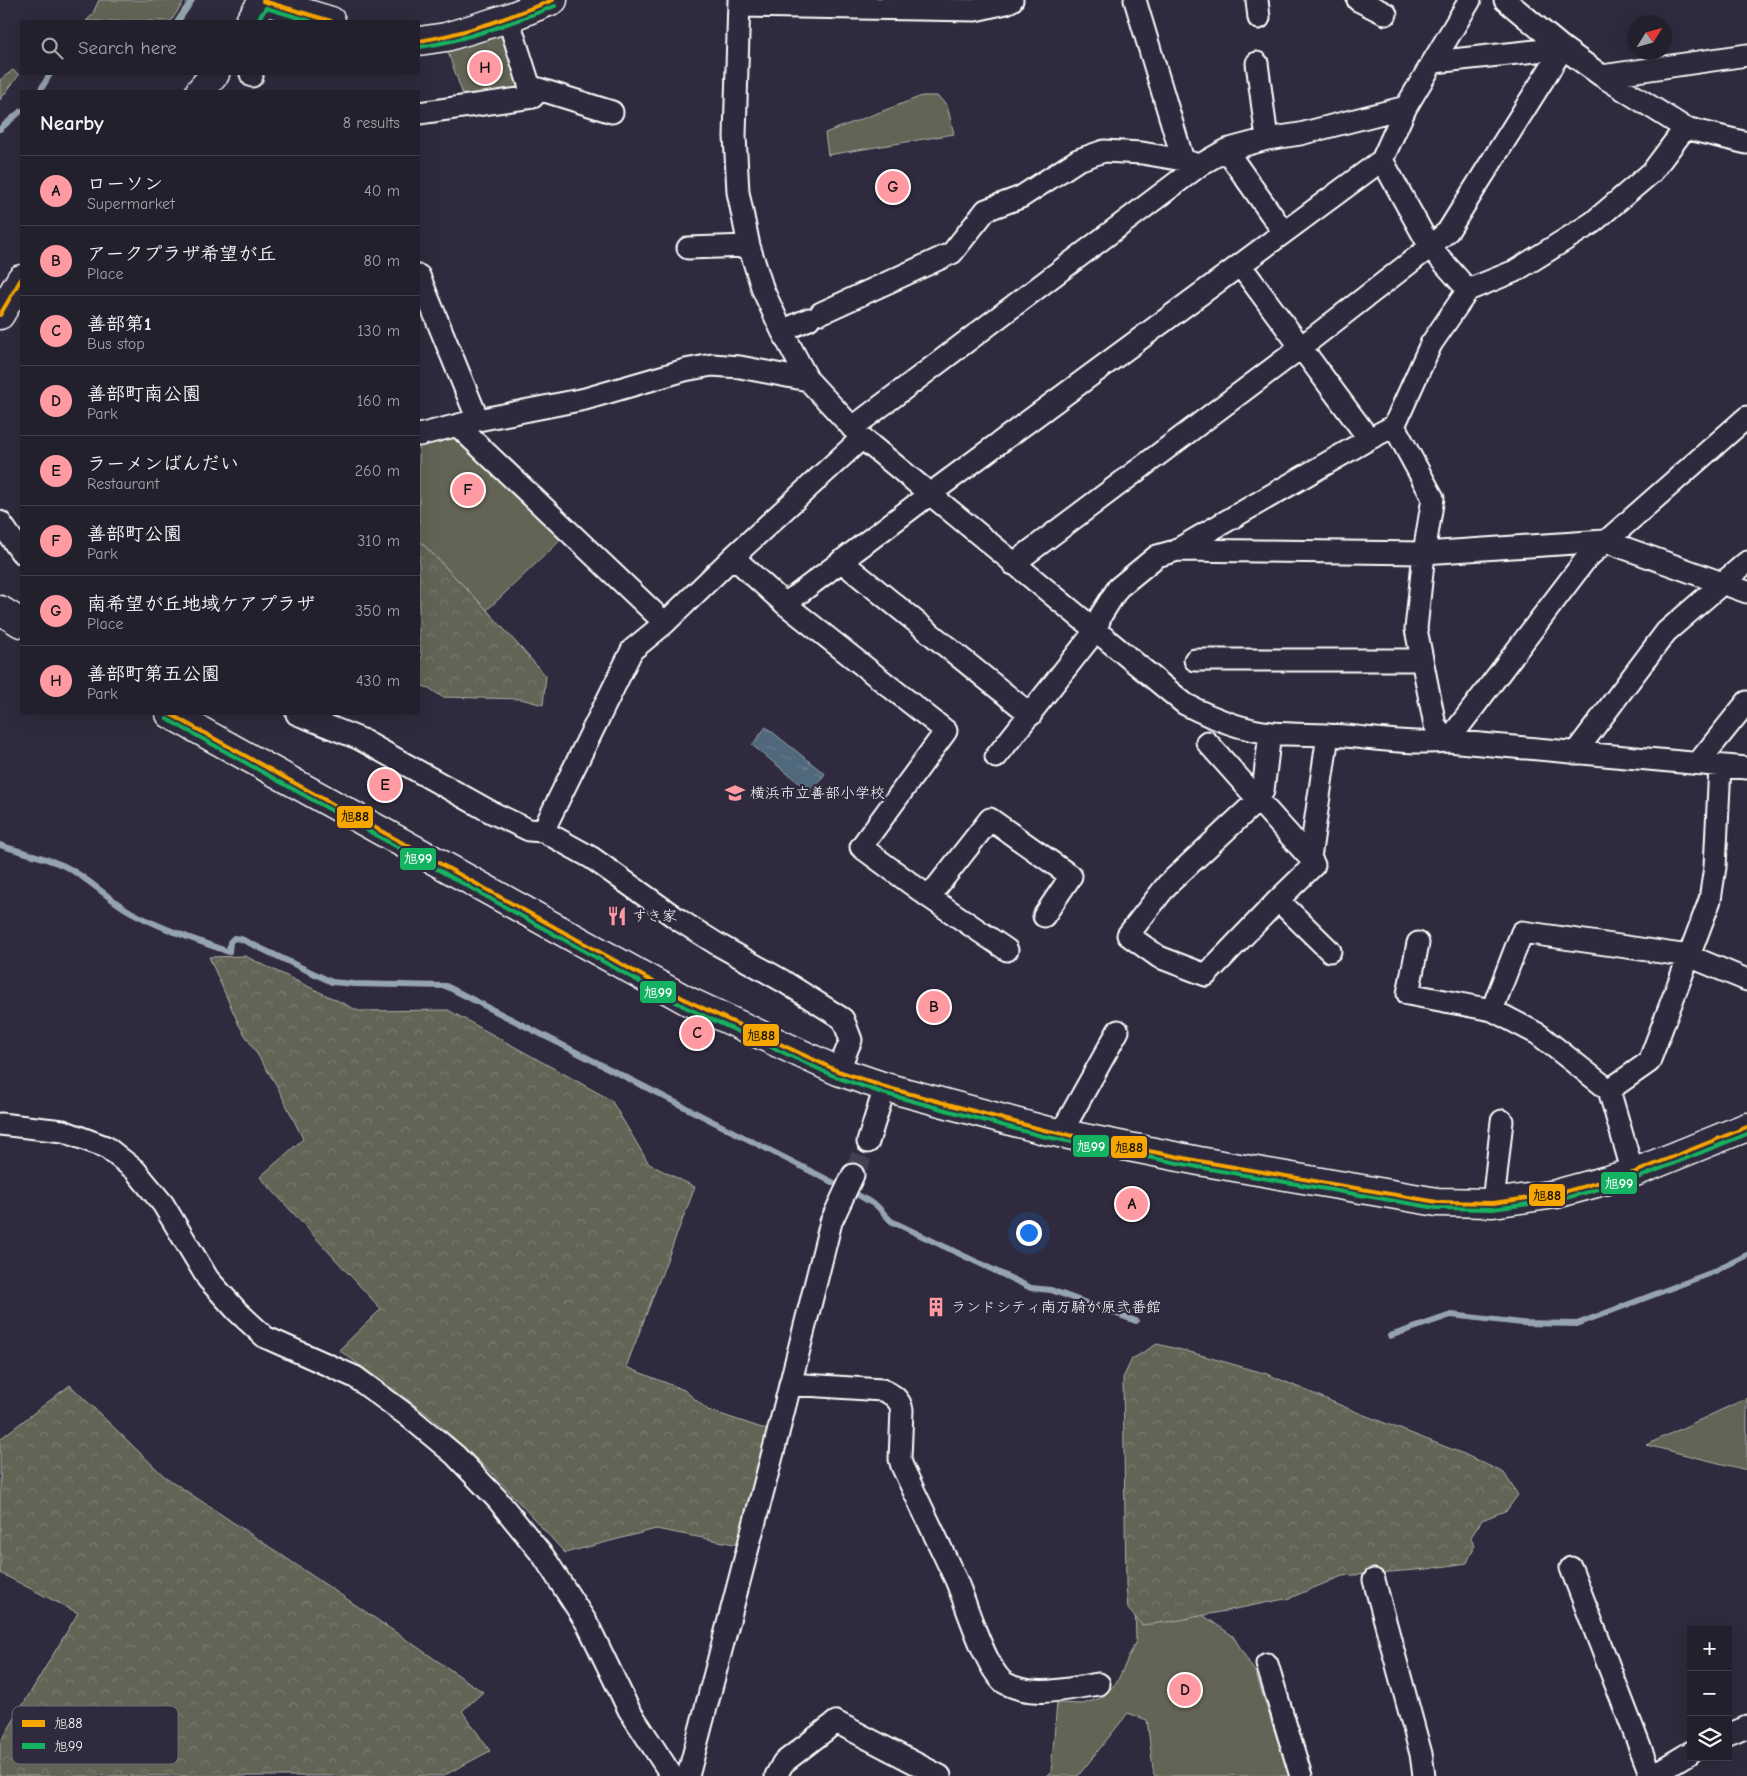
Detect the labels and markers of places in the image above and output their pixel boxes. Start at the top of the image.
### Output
pin: H [469,49,501,87]
pin: G [877,168,909,206]
pin: F [452,471,484,509]
pin: E [369,766,401,804]
school or university icon: 横浜市立善部小学校 [724,782,746,804]
place label: 横浜市立善部小学校 [750,784,885,802]
restaurant icon: すき家 [606,905,628,927]
place label: すき家 [632,907,677,925]
pin: B [918,988,950,1026]
pin: C [681,1014,713,1052]
pin: A [1116,1185,1148,1223]
building icon: ランドシティ南万騎が原弐番館 [925,1296,947,1318]
place label: ランドシティ南万騎が原弐番館 [951,1298,1161,1316]
pin: D [1169,1671,1201,1709]

